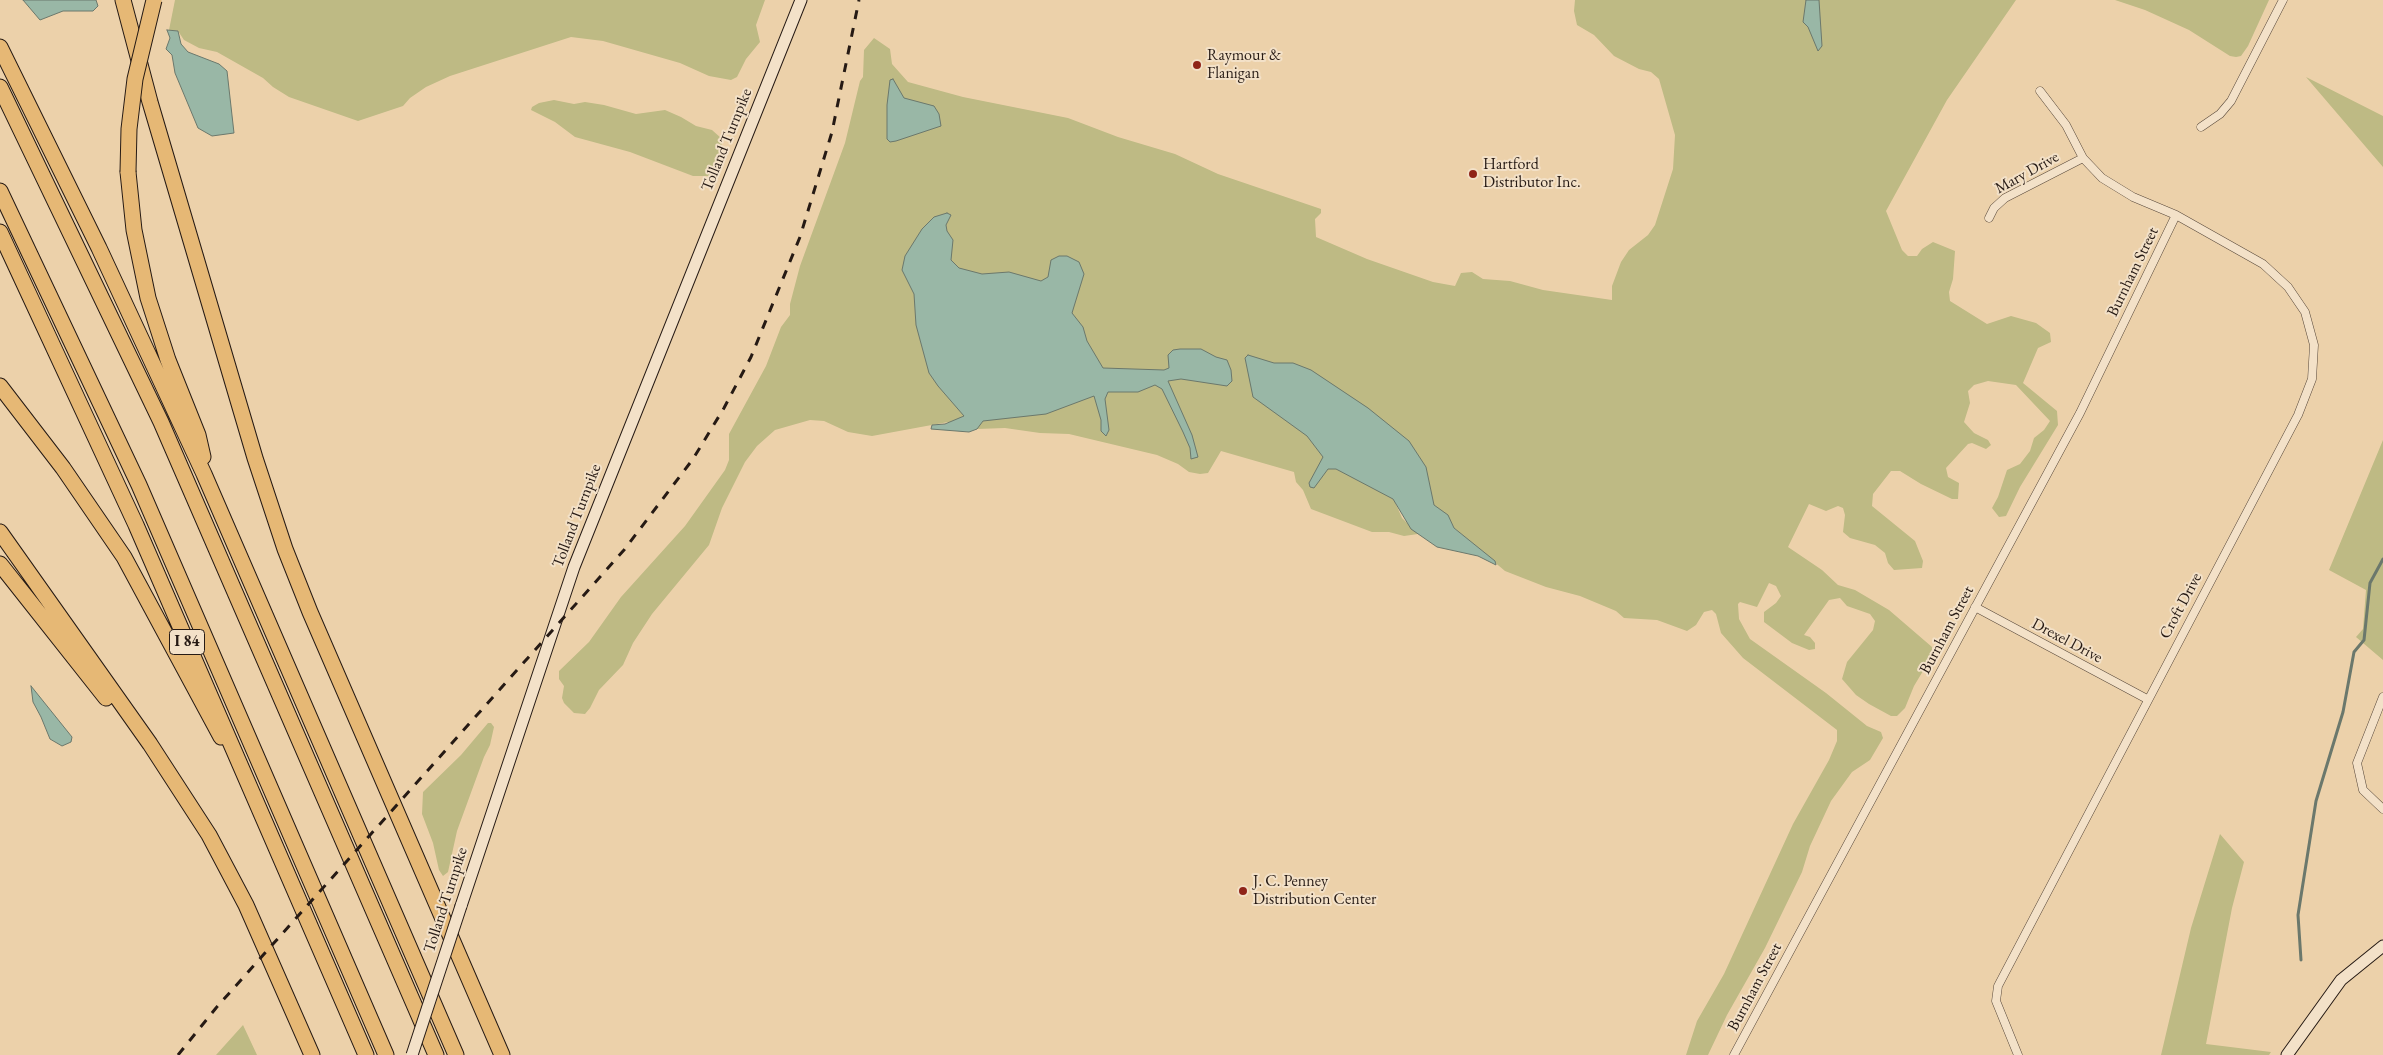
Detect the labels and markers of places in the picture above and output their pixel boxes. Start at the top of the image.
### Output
place label: Raymour & Flanigan [1207,46,1281,84]
marker: Raymour & Flanigan [1191,59,1203,71]
place label: Hartford Distributor Inc. [1483,155,1581,193]
marker: Hartford Distributor Inc. [1467,168,1479,180]
place label: J. C. Penney Distribution Center [1253,872,1376,910]
marker: J. C. Penney Distribution Center [1237,885,1249,897]

